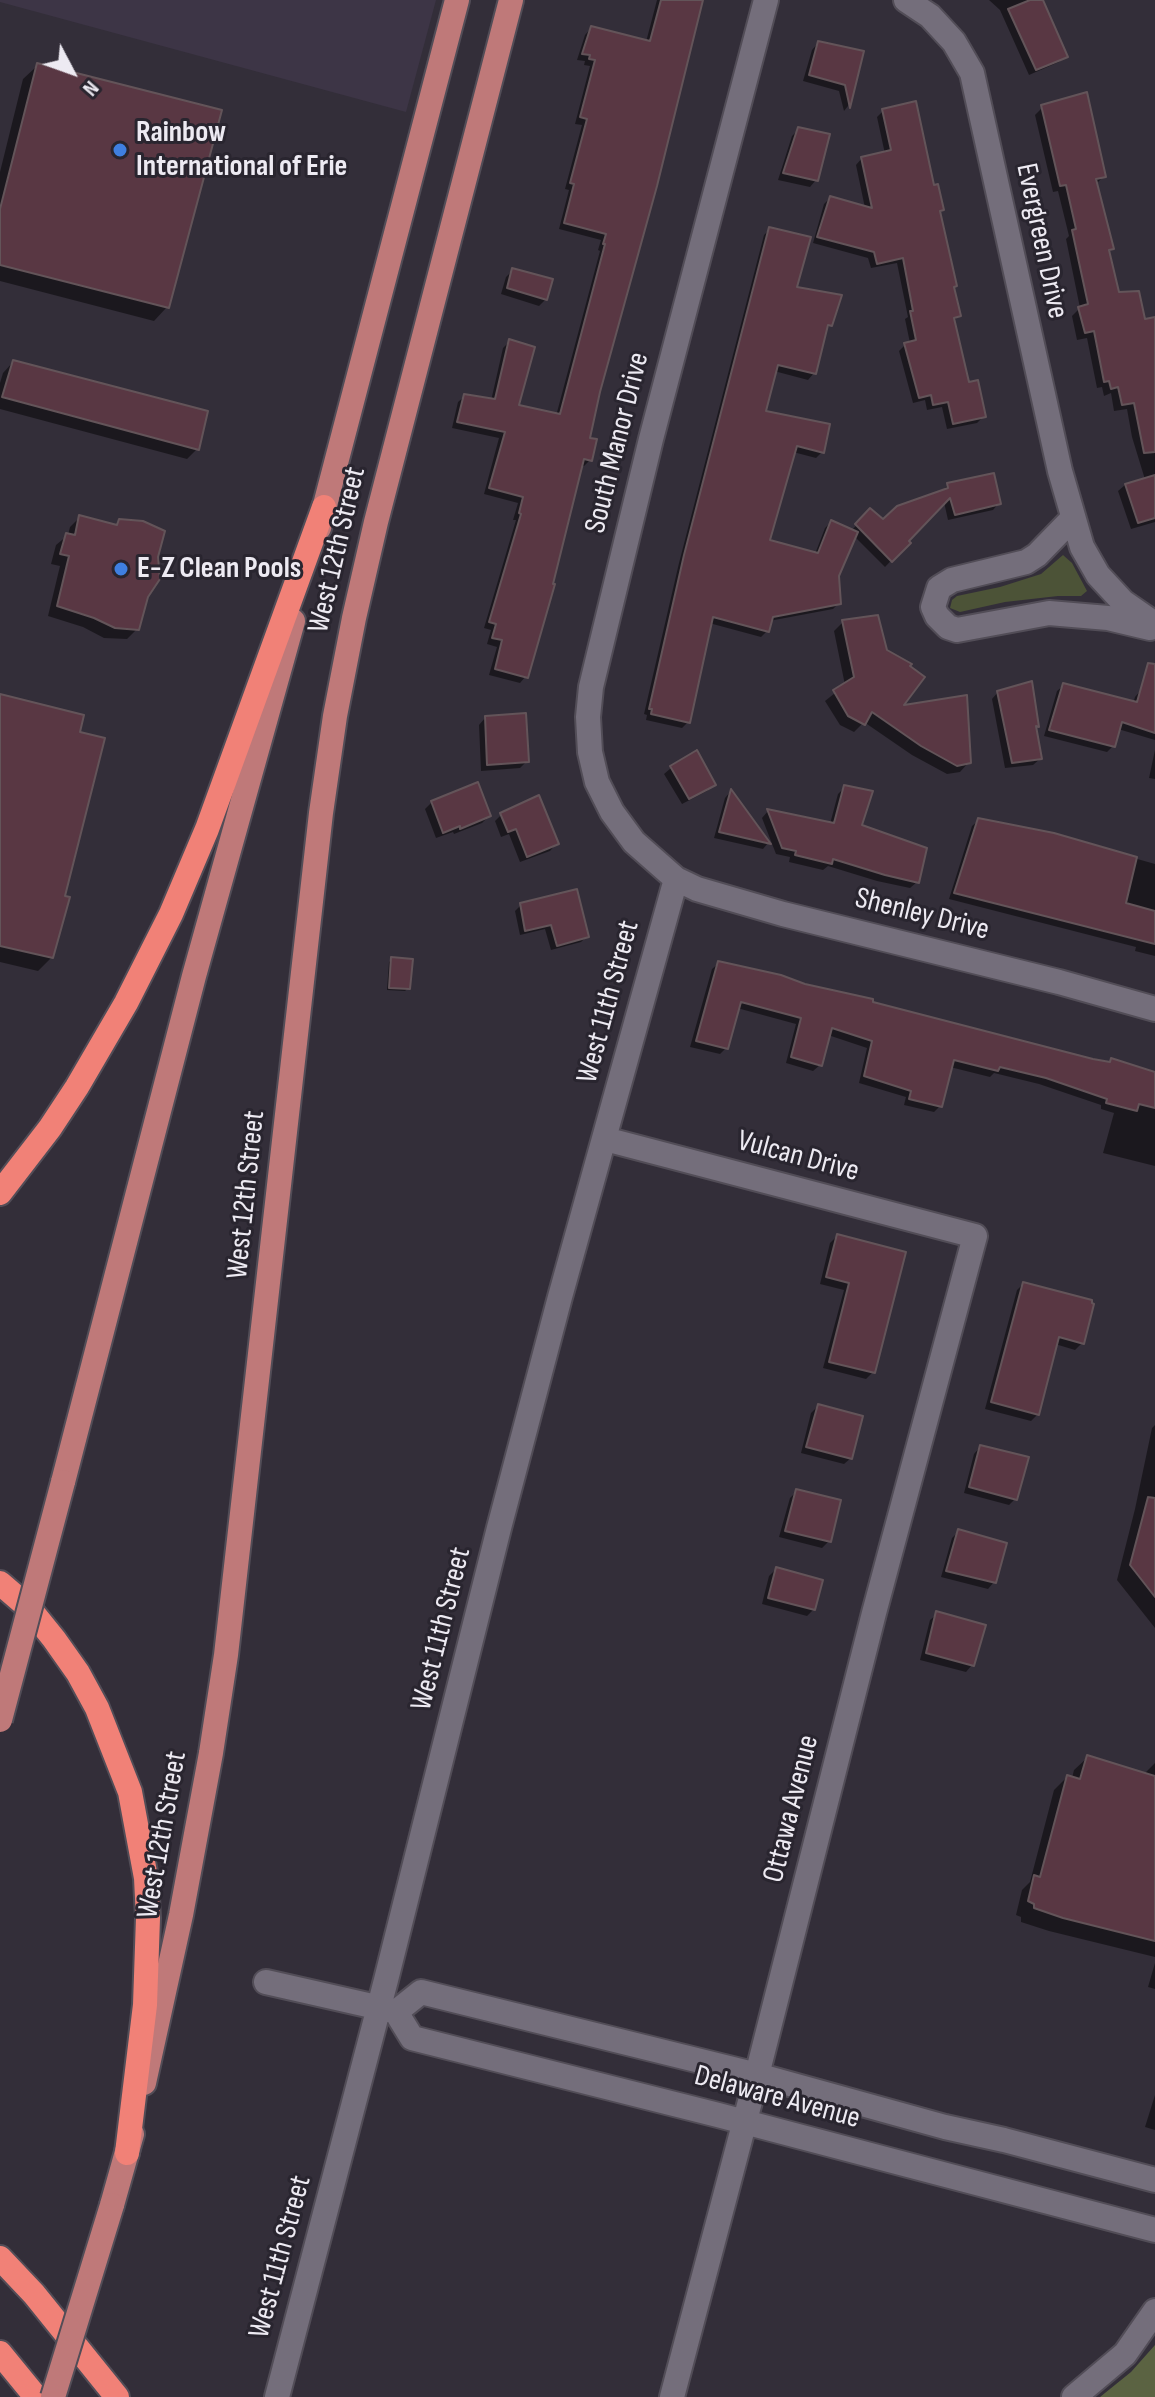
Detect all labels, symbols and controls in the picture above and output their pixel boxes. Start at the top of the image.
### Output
north arrow [32,32,112,112]
text: N [76,75,105,101]
place label: Rainbow International of Erie [136,115,347,186]
marker: Rainbow International of Erie [111,141,129,159]
street label: Evergreen Drive [1007,160,1075,322]
street label: South Manor Drive [578,349,658,537]
street label: West 12th Street [301,464,375,636]
place label: E-Z Clean Pools [137,551,301,587]
marker: E-Z Clean Pools [112,560,130,578]
street label: Shenley Drive [851,881,993,949]
street label: West 11th Street [570,917,648,1087]
street label: West 12th Street [220,1109,274,1281]
street label: Vulcan Drive [733,1124,863,1190]
street label: West 11th Street [404,1544,480,1714]
street label: Ottawa Avenue [756,1732,828,1886]
street label: West 12th Street [131,1749,195,1921]
street label: Delaware Avenue [690,2059,864,2137]
street label: West 11th Street [242,2172,320,2342]

